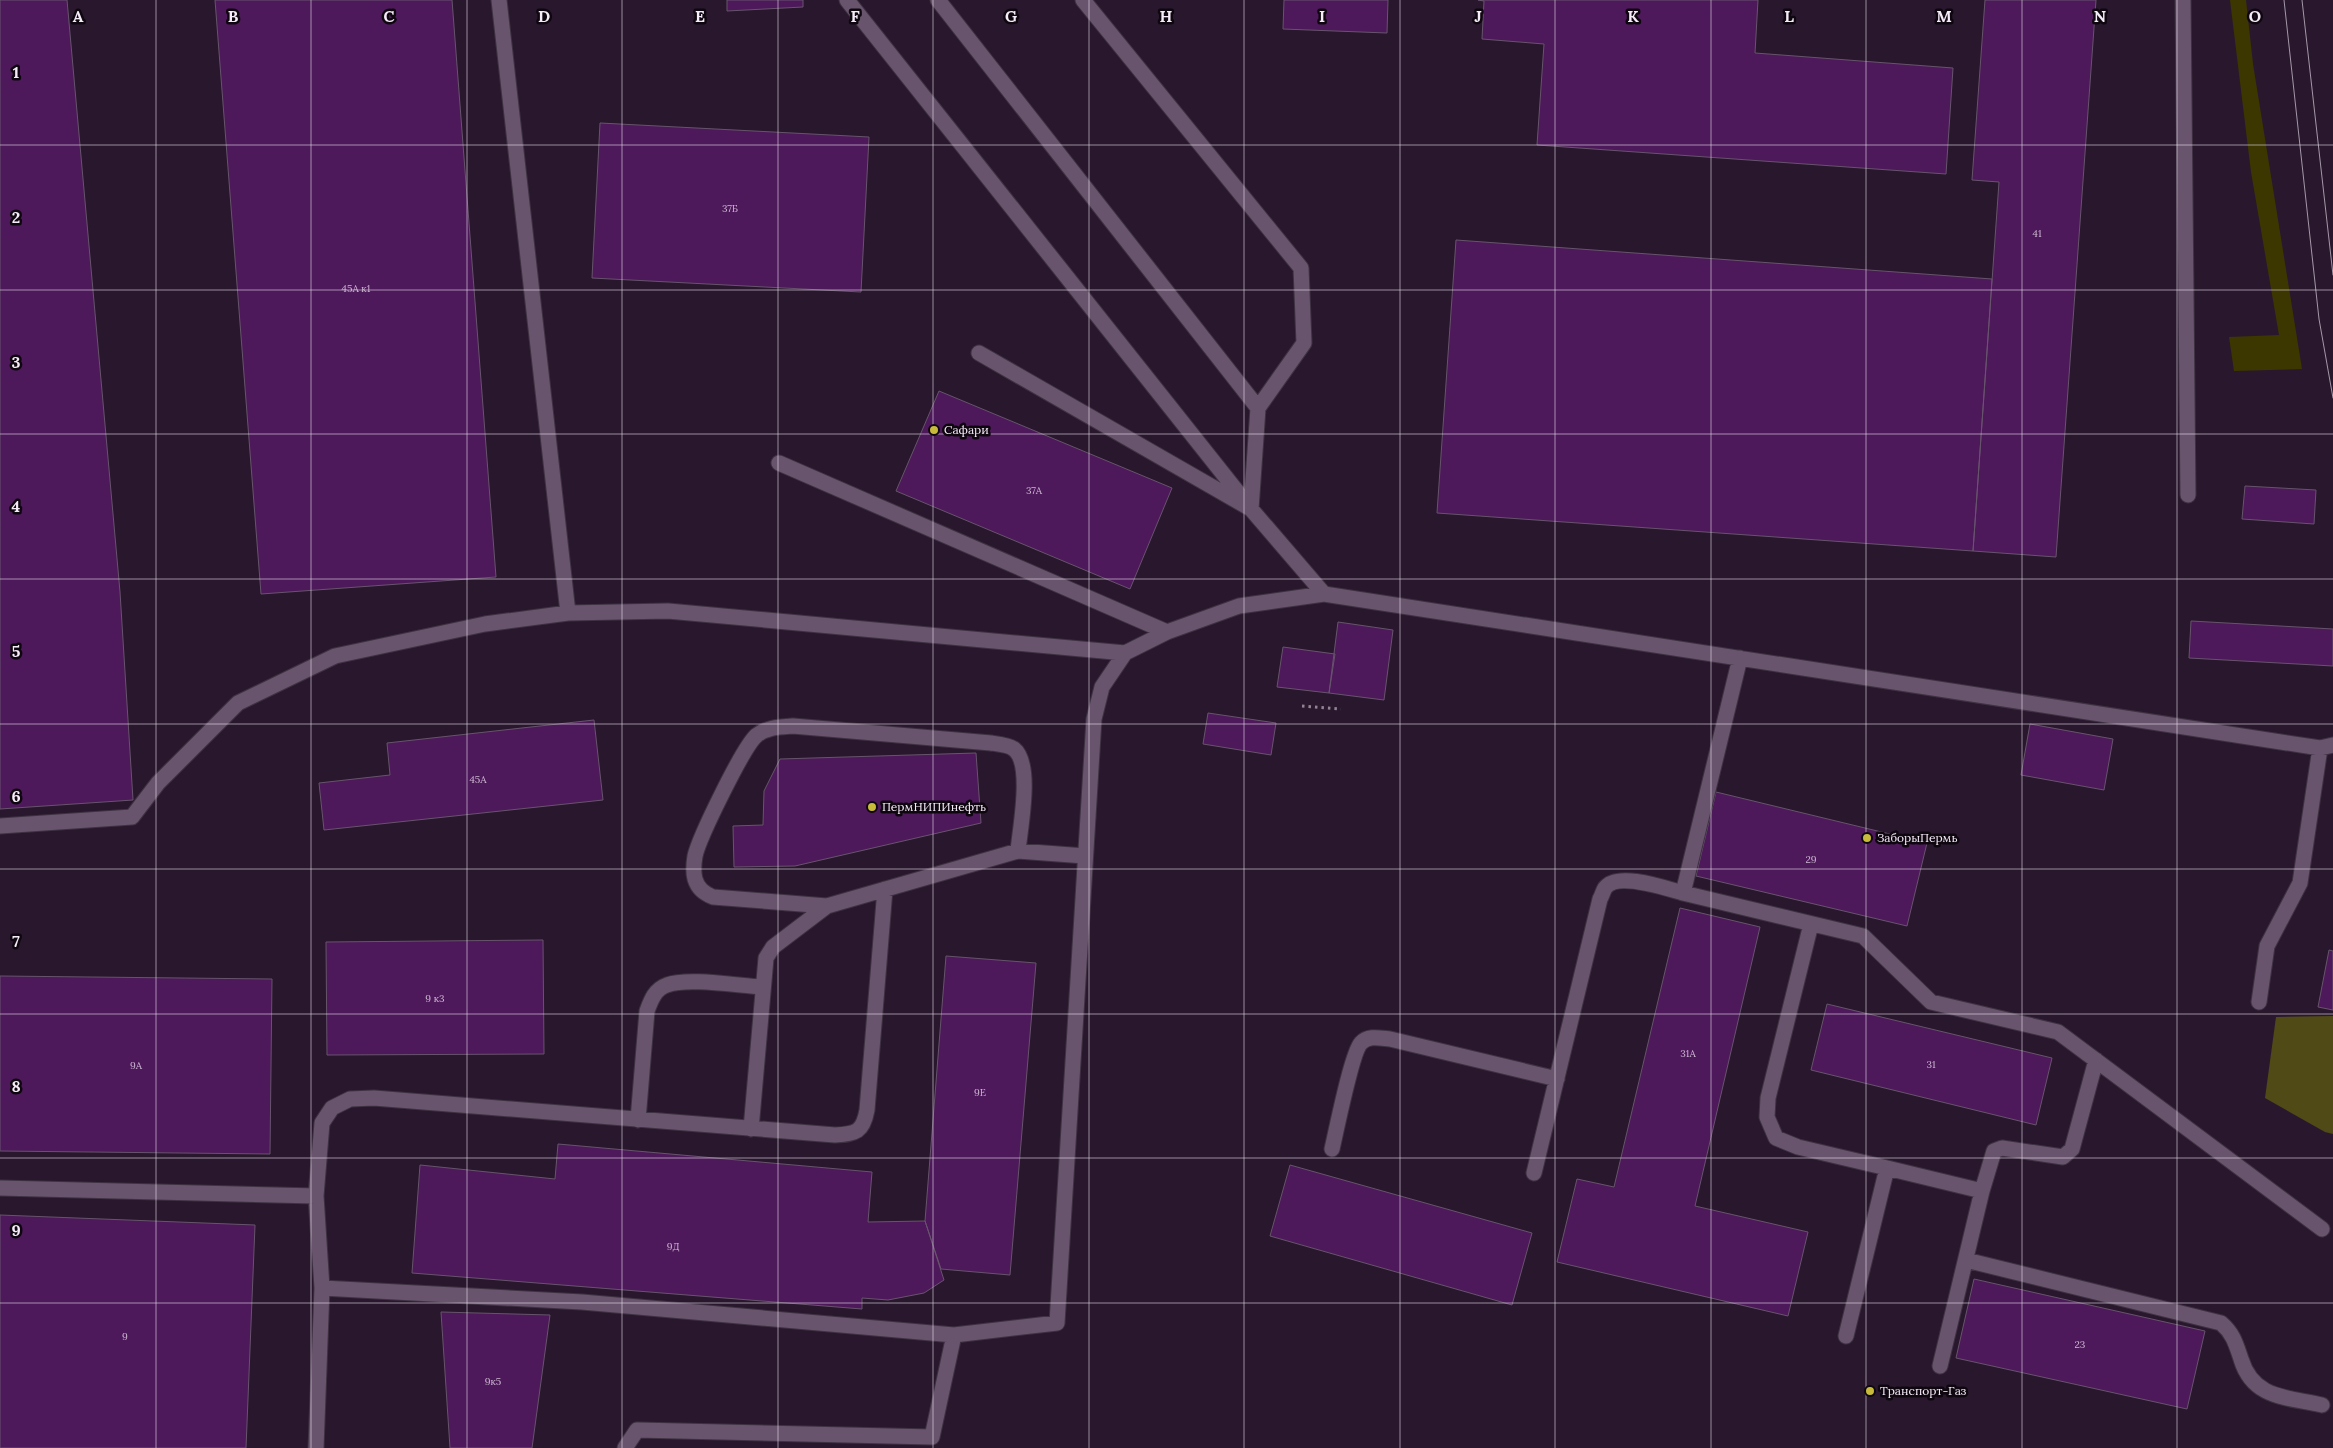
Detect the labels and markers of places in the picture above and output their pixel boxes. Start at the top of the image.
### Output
place label: Сафари [944,422,989,437]
marker: Сафари [928,424,940,436]
place label: ПермНИПИнефть [882,799,986,814]
marker: ПермНИПИнефть [866,801,878,813]
place label: ЗаборыПермь [1877,830,1958,845]
marker: ЗаборыПермь [1861,832,1873,844]
place label: Транспорт-Газ [1880,1383,1967,1398]
marker: Транспорт-Газ [1864,1385,1876,1397]

